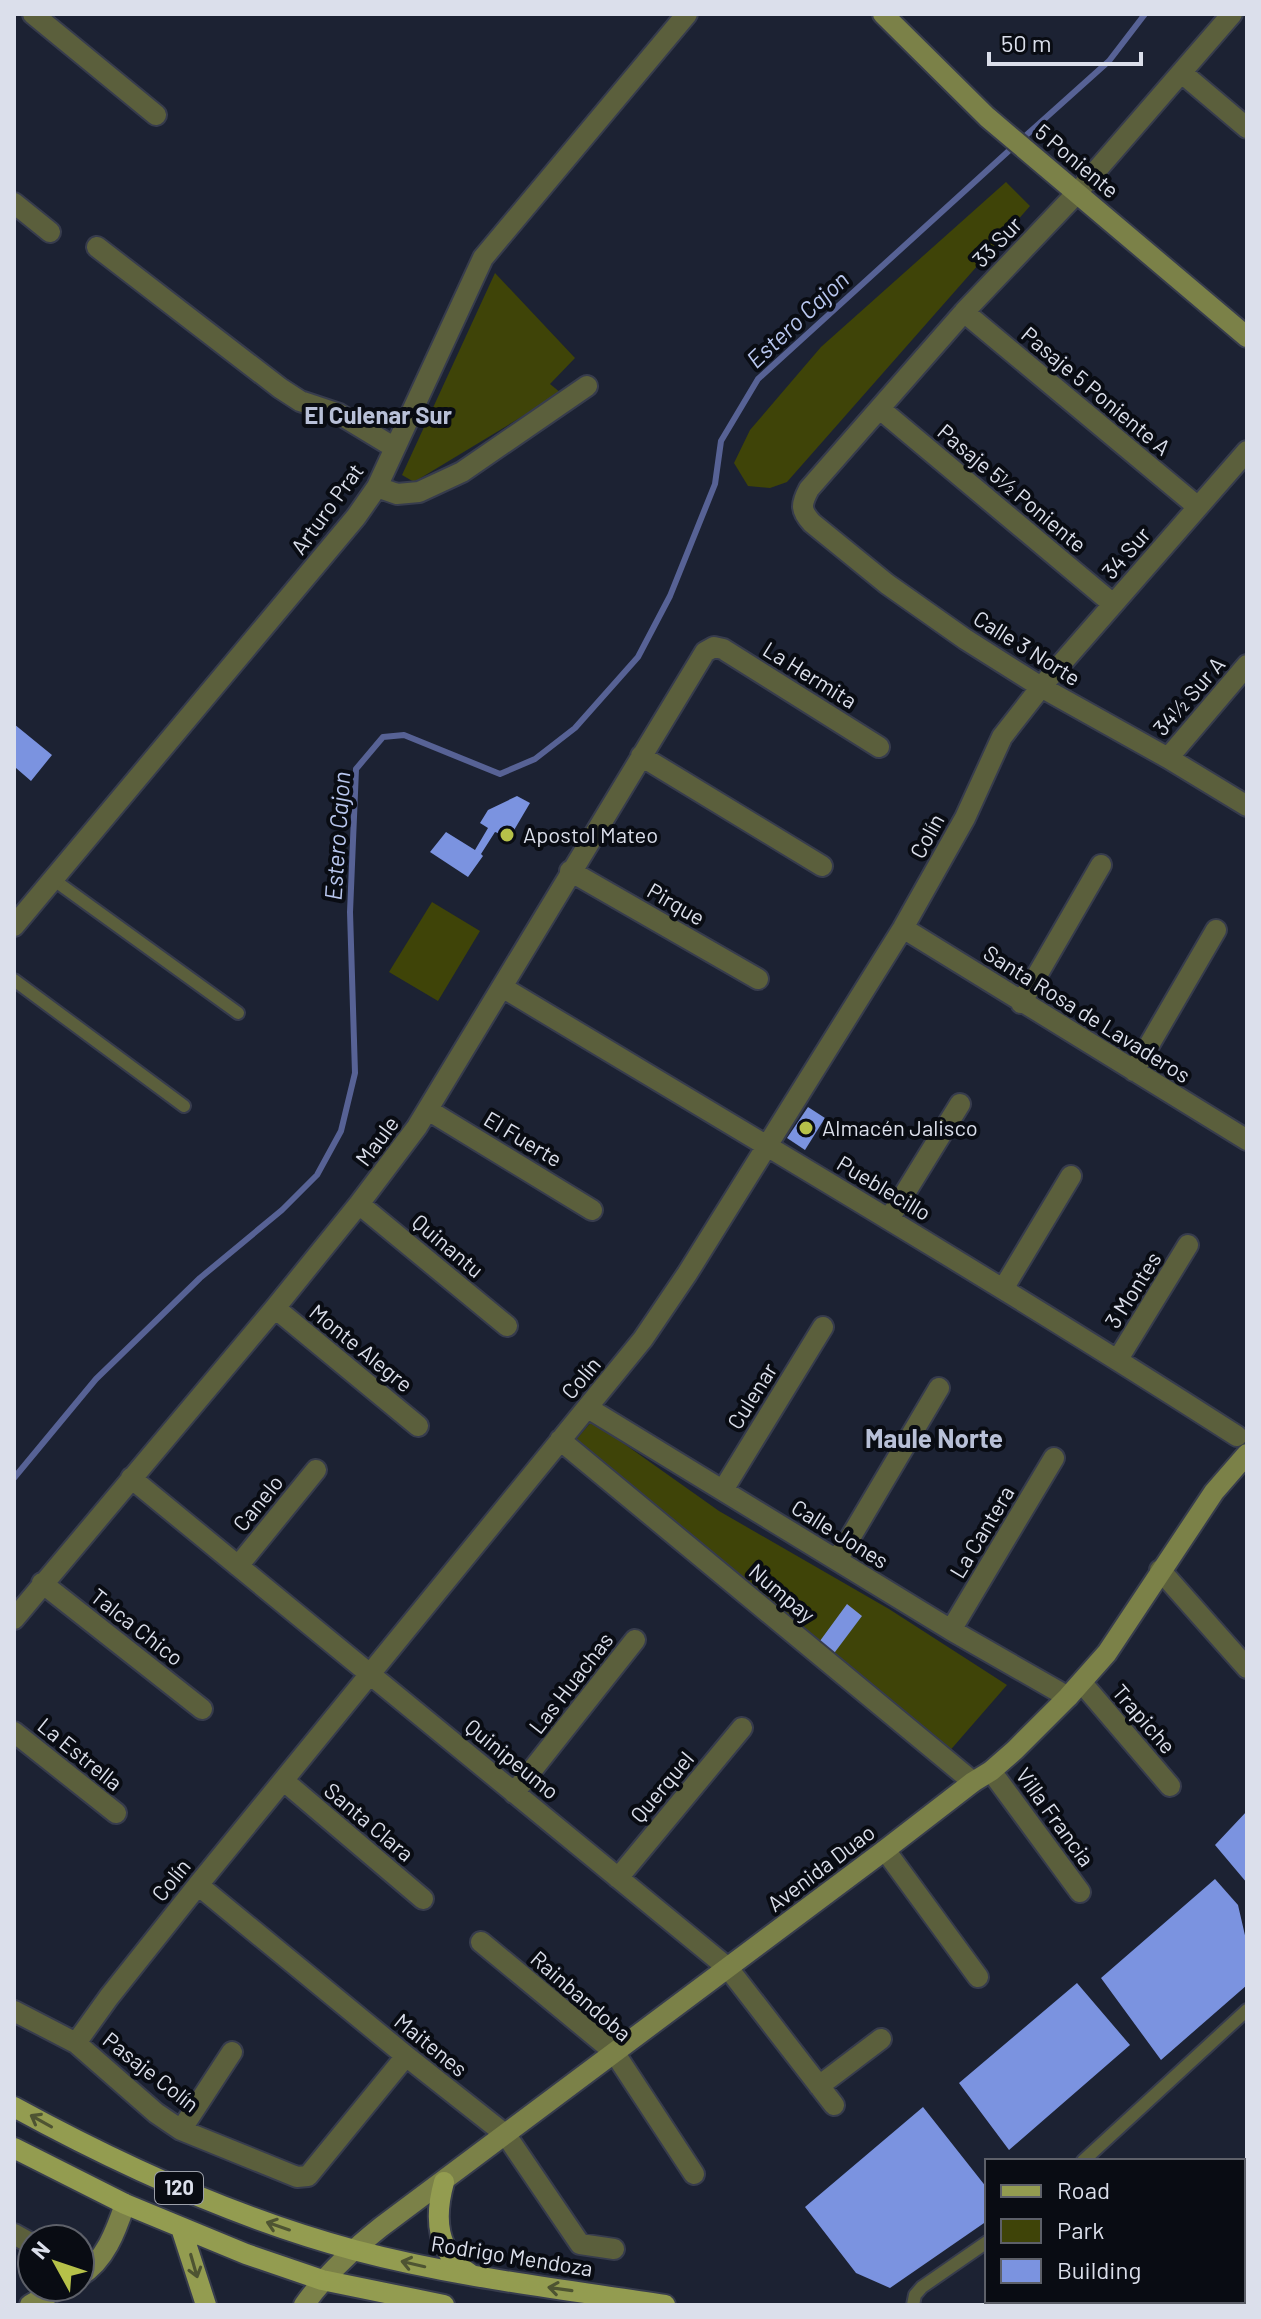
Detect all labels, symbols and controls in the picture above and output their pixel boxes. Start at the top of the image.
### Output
scale bar [989,16,1141,66]
text: 50 m [1001,28,1052,57]
street label: 5 Poniente [1031,118,1125,203]
street label: 33 Sur [966,211,1026,272]
water label: Estero Cajon [740,264,854,374]
street label: Pasaje 5 Poniente A [1017,320,1176,460]
district label: El Culenar Sur [304,400,452,429]
street label: Pasaje 5½ Poniente [933,418,1092,557]
street label: Arturo Prat [285,458,368,559]
street label: 34 Sur [1096,521,1155,584]
street label: Calle 3 Norte [969,604,1086,690]
street label: La Hermita [759,635,862,713]
street label: 34½ Sur A [1147,651,1229,740]
water label: Estero Cajon [318,771,355,901]
street label: Colín [903,809,949,862]
place label: Apostol Mateo [523,821,658,847]
marker: Apostol Mateo [498,826,516,844]
street label: Pirque [643,876,710,930]
street label: Santa Rosa de Lavaderos [979,939,1196,1087]
street label: El Fuerte [480,1105,567,1171]
street label: Maule [349,1110,403,1170]
place label: Almacén Jalisco [822,1114,978,1140]
marker: Almacén Jalisco [797,1119,815,1137]
street label: Pueblecillo [833,1149,936,1225]
street label: Quinantu [408,1208,489,1282]
street label: 3 Montes [1099,1246,1166,1332]
street label: Monte Alegre [305,1298,418,1397]
street label: Colín [555,1351,605,1404]
street label: Culenar [721,1358,782,1433]
district label: Maule Norte [865,1422,1003,1453]
street label: Canelo [227,1469,288,1536]
street label: La Cantera [943,1481,1019,1582]
street label: Calle Jones [787,1493,894,1573]
street label: Numpay [744,1557,821,1627]
street label: Talca Chico [86,1582,189,1670]
street label: Las Huachas [523,1627,618,1738]
street label: Trapiche [1108,1678,1182,1758]
street label: La Estrella [33,1711,128,1795]
street label: Quinipeumo [461,1713,565,1804]
street label: Querquel [624,1746,698,1827]
street label: Villa Francia [1011,1762,1100,1871]
street label: Santa Clara [320,1776,420,1866]
street label: Avenida Duao [761,1818,879,1916]
street label: Colín [145,1853,195,1906]
street label: Rainbandoba [526,1945,637,2046]
street label: Maitenes [390,2007,473,2081]
street label: Pasaje Colín [99,2026,205,2117]
one-way arrow [29,2113,53,2129]
legend [985,2159,1245,2303]
road number: 120 [155,2172,203,2204]
text: Road [1057,2175,1110,2204]
text: Park [1057,2215,1104,2244]
one-way arrow [267,2218,291,2232]
north arrow [16,2223,96,2303]
street label: Rodrigo Mendoza [429,2229,595,2281]
text: N [25,2236,55,2263]
one-way arrow [187,2253,202,2279]
text: Building [1057,2255,1141,2284]
one-way arrow [400,2256,426,2271]
one-way arrow [548,2281,573,2296]

